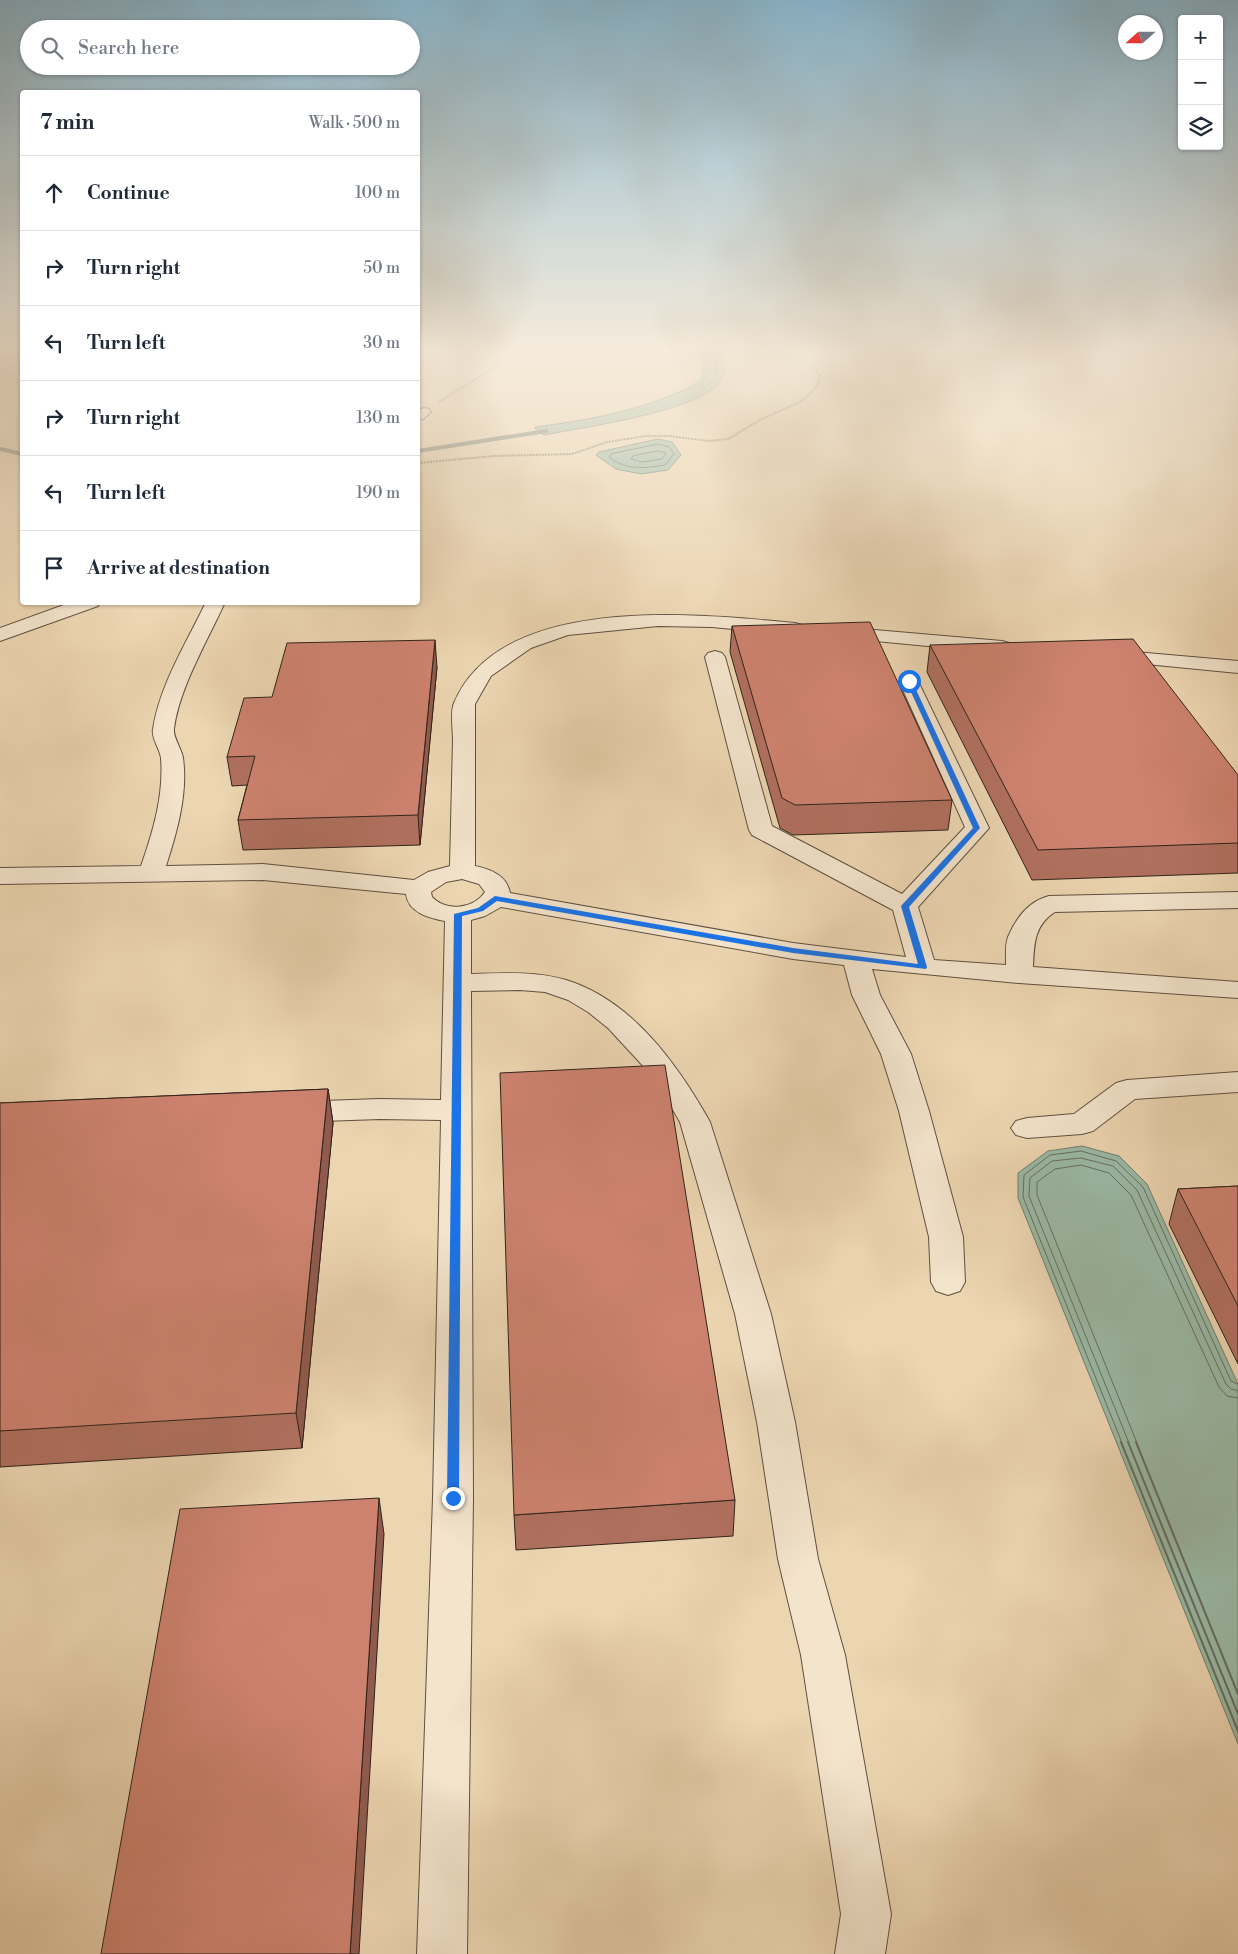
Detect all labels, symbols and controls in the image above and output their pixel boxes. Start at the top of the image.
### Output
north arrow [1118,15,1163,60]
map controls [1178,15,1223,150]
button: + [1178,15,1223,60]
search box [20,20,420,75]
icon: search [38,34,66,62]
text: Search here [78,36,179,60]
button: − [1178,60,1223,105]
button: layers [1178,105,1223,150]
text: 7 min [40,110,94,136]
text: Walk · 500 m [309,113,400,133]
icon: ahead [40,179,68,207]
text: Continue [87,181,170,205]
text: 100 m [355,183,400,203]
icon: right [40,254,68,282]
text: Turn right [87,256,180,280]
text: 50 m [363,258,400,278]
icon: left [40,329,68,357]
text: Turn left [87,331,166,355]
text: 30 m [363,333,400,353]
icon: right [40,404,68,432]
text: Turn right [87,406,180,430]
text: 130 m [356,408,400,428]
icon: left [40,479,68,507]
text: Turn left [87,481,166,505]
text: 190 m [356,483,400,503]
icon: arrive [40,554,68,582]
text: Arrive at destination [87,556,270,580]
route start [898,670,921,693]
route end [442,1487,465,1510]

